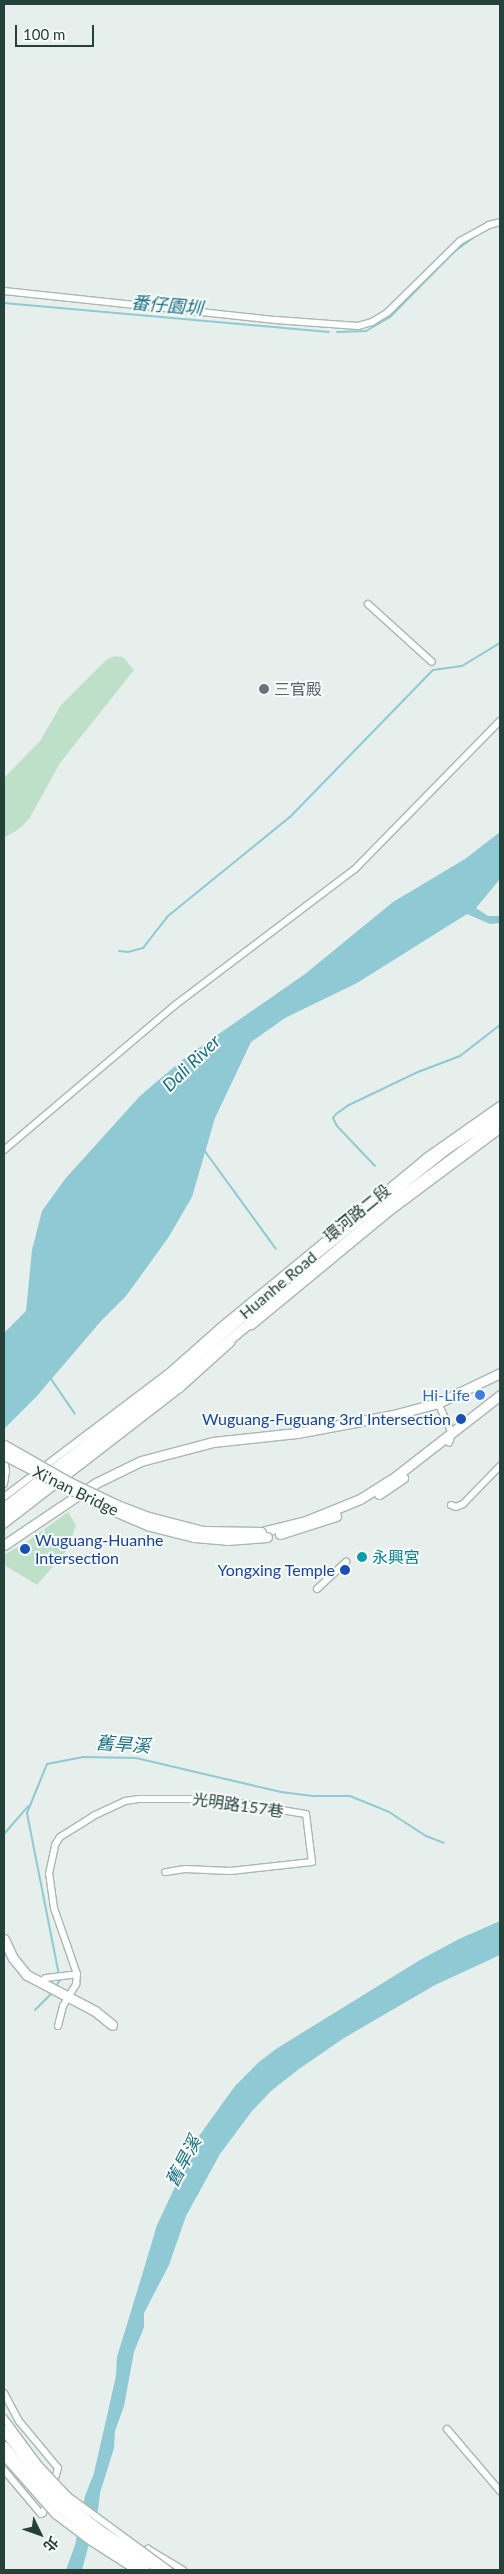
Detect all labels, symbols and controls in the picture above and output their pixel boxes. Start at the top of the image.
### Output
scale bar [18,15,96,47]
text: 100 m [23,25,65,43]
water label: 番仔園圳 [130,291,204,319]
place label: 三官殿 [274,679,322,699]
marker: 三官殿 [258,683,270,695]
water label: Dali River [158,1030,224,1096]
street label: 環河路二段 [320,1180,394,1246]
street label: Huanhe Road [236,1247,320,1323]
place label: Hi-Life [422,1385,470,1405]
marker: Hi-Life [474,1389,486,1401]
place label: Wuguang-Fuguang 3rd Intersection [202,1409,451,1429]
marker: Wuguang-Fuguang 3rd Intersection [455,1413,467,1425]
street label: Xi'nan Bridge [30,1462,122,1520]
place label: Wuguang-Huanhe Intersection [35,1530,164,1568]
marker: Wuguang-Huanhe Intersection [19,1543,31,1555]
place label: 永興宮 [372,1547,420,1567]
marker: 永興宮 [356,1551,368,1563]
place label: Yongxing Temple [217,1560,335,1580]
marker: Yongxing Temple [339,1564,351,1576]
water label: 舊旱溪 [95,1731,151,1757]
street label: 光明路157巷 [191,1789,285,1821]
water label: 舊旱溪 [161,2132,205,2190]
north arrow [15,2509,65,2559]
text: 北 [41,2533,63,2555]

